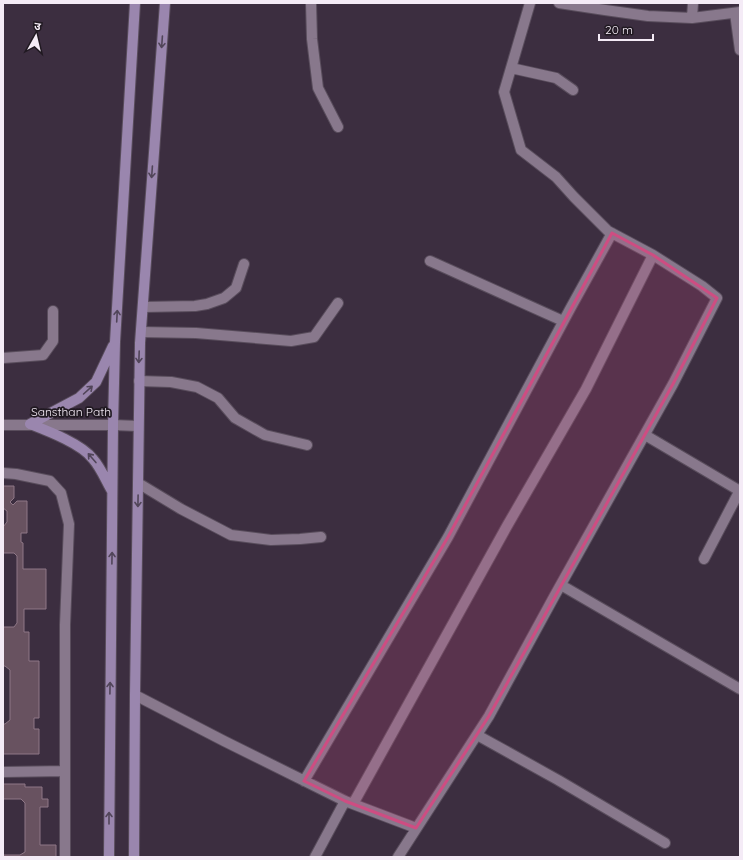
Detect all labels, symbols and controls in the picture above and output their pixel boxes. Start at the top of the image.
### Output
north arrow [16,16,56,56]
scale bar [599,16,653,42]
text: उ [33,19,42,34]
text: 20 m [605,22,633,37]
one-way arrow [159,35,166,48]
one-way arrow [149,165,156,178]
one-way arrow [113,310,120,323]
one-way arrow [136,350,143,363]
one-way arrow [82,385,93,394]
street label: Sansthan Path [31,404,111,419]
one-way arrow [87,453,96,464]
one-way arrow [134,494,142,507]
one-way arrow [108,552,116,565]
one-way arrow [106,682,114,695]
one-way arrow [105,812,113,825]

